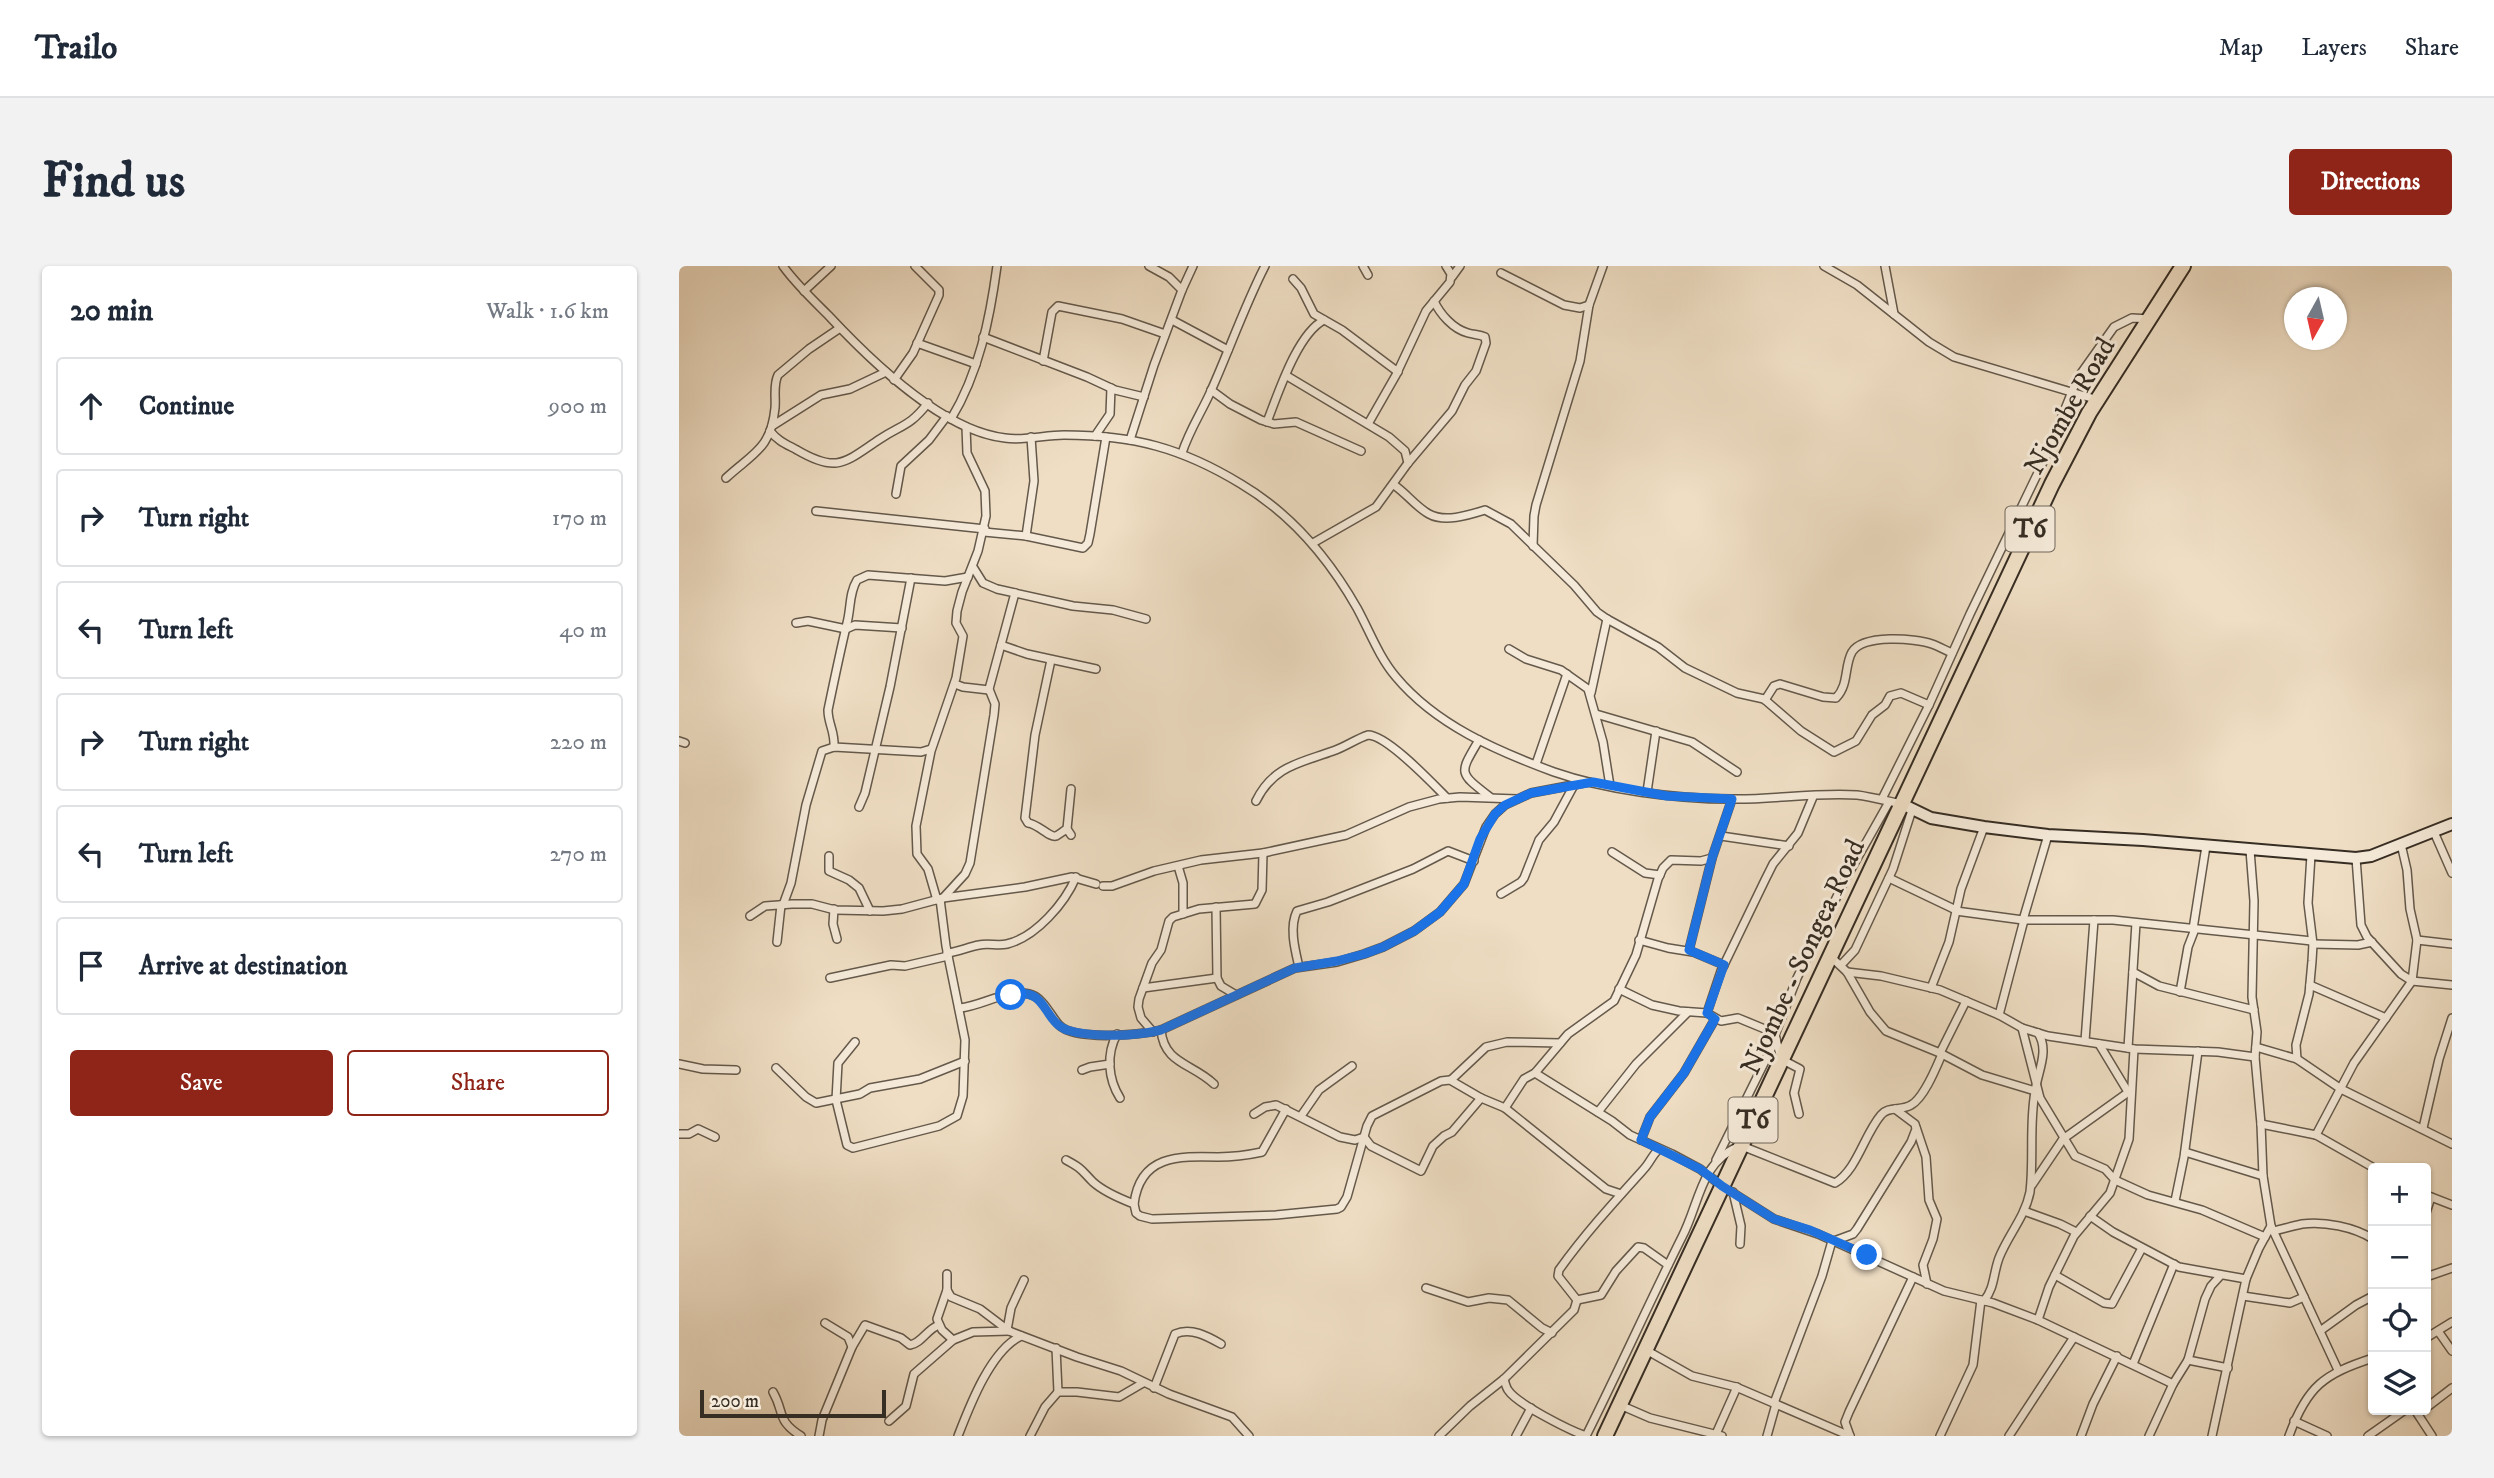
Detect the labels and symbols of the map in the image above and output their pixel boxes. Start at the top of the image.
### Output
north arrow [2284,287,2347,350]
street label: Njombe Road [2017,331,2123,481]
road number: T6 [2005,506,2055,552]
street label: Njombe - Songea Road [1733,833,1873,1080]
route start [995,979,1026,1010]
road number: T6 [1729,1098,1777,1142]
route end [1851,1239,1882,1270]
scale bar [700,1387,885,1419]

